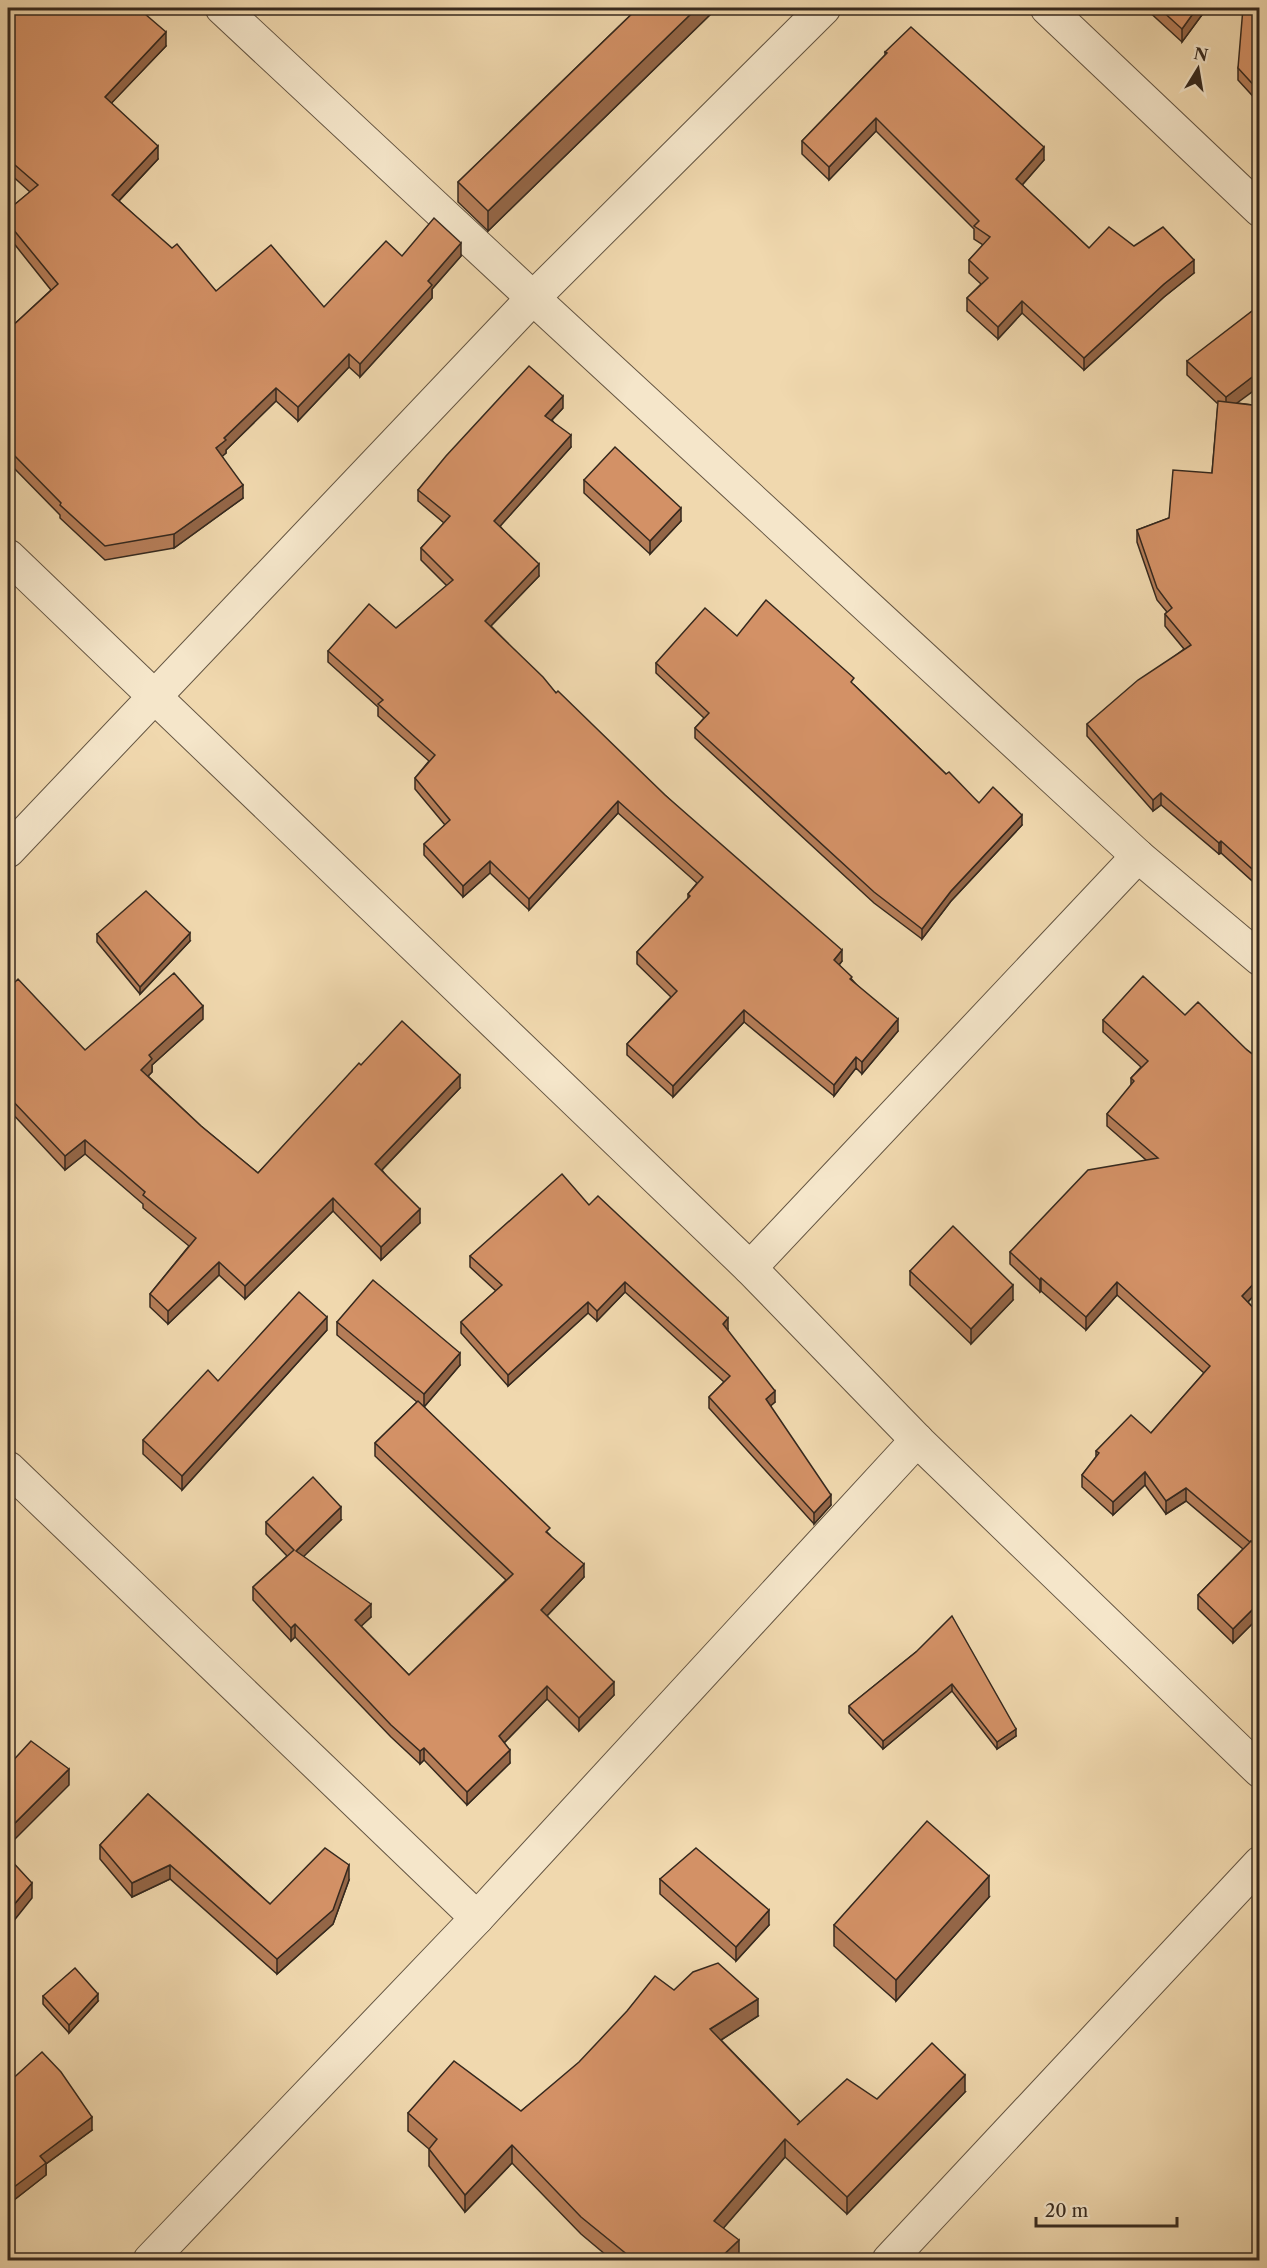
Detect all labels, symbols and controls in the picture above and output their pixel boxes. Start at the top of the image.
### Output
north arrow [1168,39,1228,99]
text: N [1192,43,1210,65]
scale bar [1036,2190,1177,2228]
text: 20 m [1045,2200,1089,2222]

